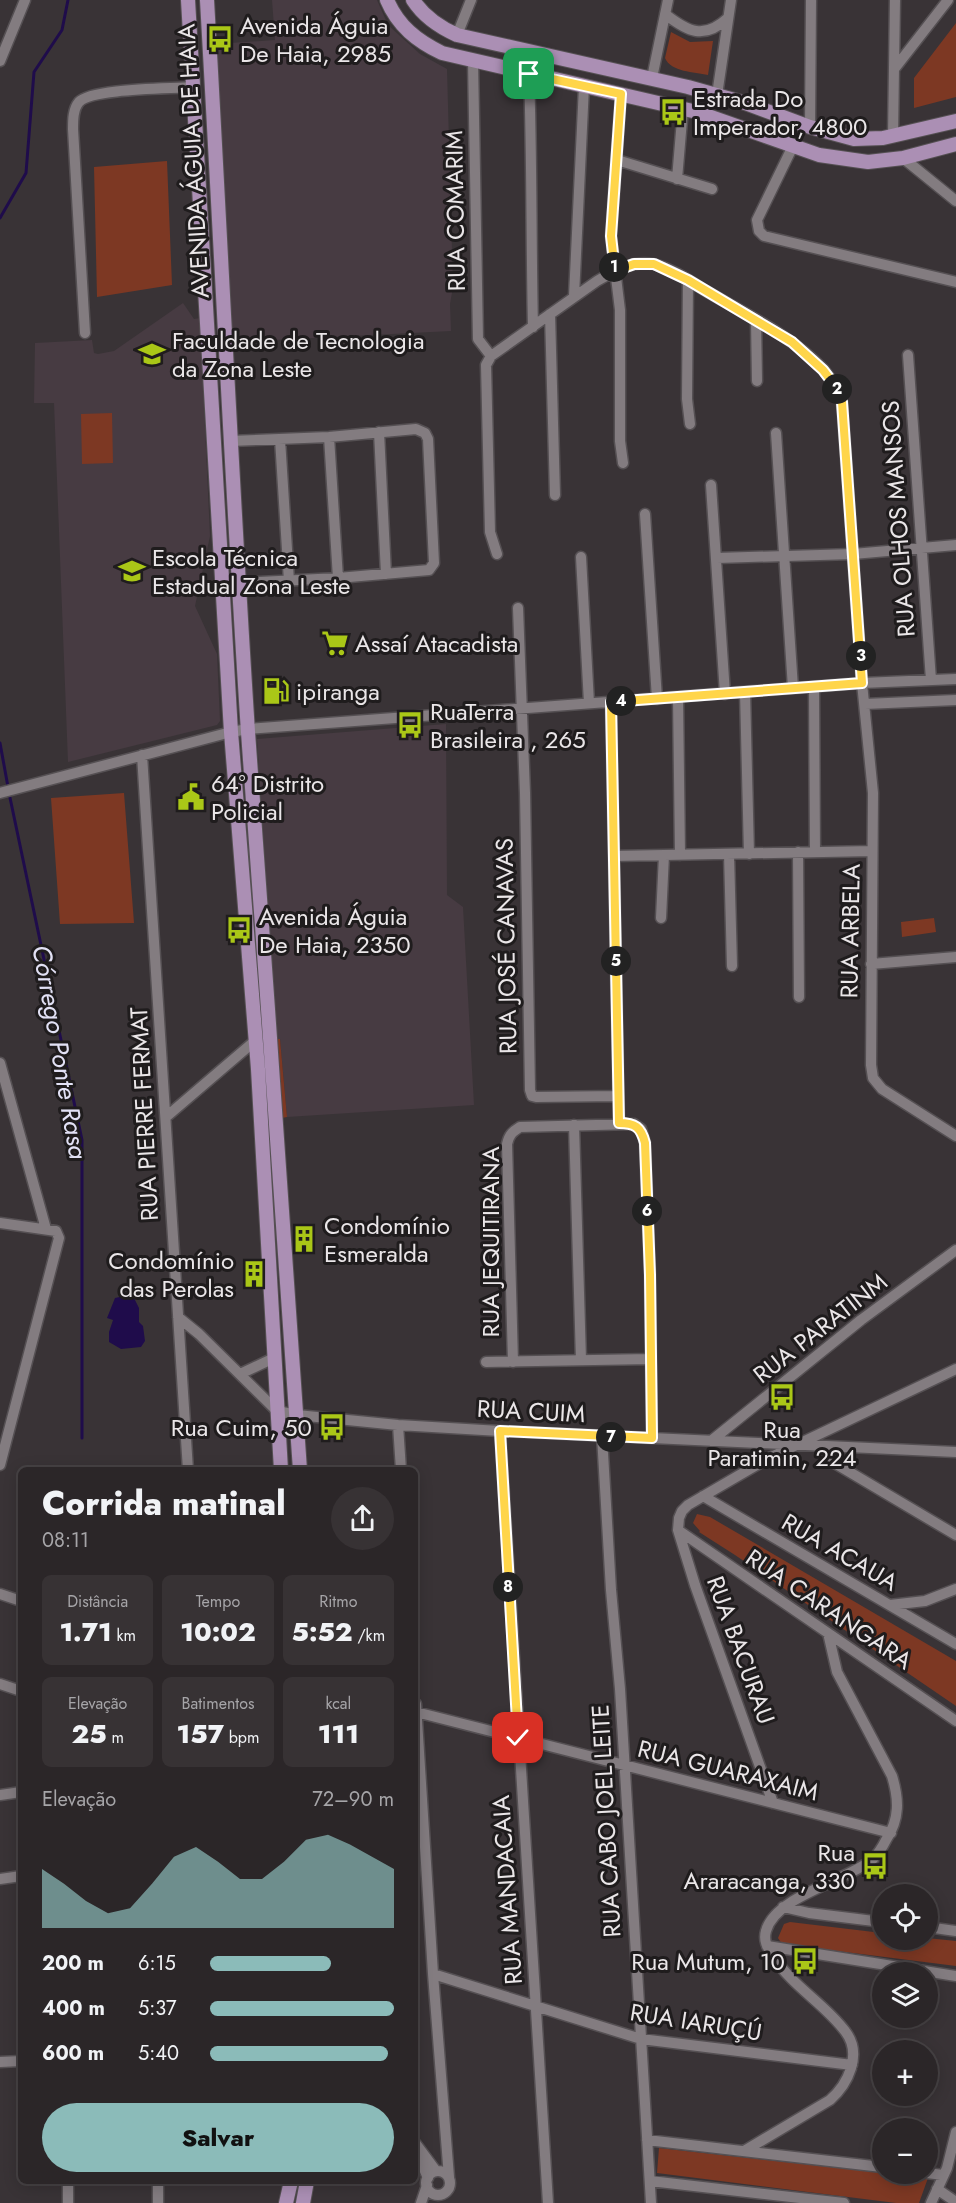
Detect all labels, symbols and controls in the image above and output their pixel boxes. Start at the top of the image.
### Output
place label: Avenida Águia De Haia, 2985 [240,8,391,71]
street label: AVENIDA ÁGUIA DE HAIA [168,23,218,299]
bus stop icon: Avenida Águia De Haia, 2985 [205,24,235,54]
pin [503,48,554,99]
icon: arrive [512,57,545,90]
place label: Estrada Do Imperador, 4800 [693,81,867,144]
bus stop icon: Estrada Do Imperador, 4800 [658,97,688,127]
street label: RUA COMARIM [436,130,474,292]
pin: 1 [599,252,629,282]
text: 1 [610,255,618,278]
place label: Faculdade de Tecnologia da Zona Leste [172,323,425,386]
school or university icon: Faculdade de Tecnologia da Zona Leste [137,339,167,369]
pin: 2 [822,374,852,404]
text: 2 [832,377,842,400]
street label: RUA OLHOS MANSOS [872,400,924,638]
place label: Escola Técnica Estadual Zona Leste [152,540,350,603]
school or university icon: Escola Técnica Estadual Zona Leste [117,556,147,586]
place label: Assaí Atacadista [355,626,518,661]
supermarket icon: Assaí Atacadista [320,628,350,658]
pin: 3 [846,641,876,671]
text: 3 [856,644,866,667]
place label: ipiranga [296,674,380,709]
fuel station icon: ipiranga [261,676,291,706]
pin: 4 [606,686,636,716]
text: 4 [615,689,627,712]
place label: RuaTerra Brasileira , 265 [430,694,586,757]
bus stop icon: RuaTerra Brasileira , 265 [395,710,425,740]
place label: 64º Distrito Policial [211,766,324,829]
public building icon: 64º Distrito Policial [176,782,206,812]
street label: RUA JOSÉ CANAVAS [487,838,525,1054]
street label: RUA ARBELA [831,863,869,999]
place label: Avenida Águia De Haia, 2350 [259,899,411,962]
bus stop icon: Avenida Águia De Haia, 2350 [224,915,254,945]
water label: Córrego Ponte Rasa [22,942,98,1163]
pin: 5 [601,946,631,976]
text: 5 [611,949,621,972]
street label: RUA PIERRE FERMAT [121,1006,167,1222]
street label: RUA JEQUITIRANA [473,1146,508,1338]
pin: 6 [632,1196,662,1226]
text: 6 [642,1199,652,1222]
place label: Condomínio Esmeralda [324,1208,450,1271]
building icon: Condomínio Esmeralda [289,1224,319,1254]
place label: Condomínio das Perolas [108,1243,234,1306]
building icon: Condomínio das Perolas [239,1259,269,1289]
street label: RUA PARATINM [746,1264,894,1392]
bus stop icon: Rua Paratimin, 224 [767,1382,797,1412]
street label: RUA CUIM [476,1391,586,1431]
place label: Rua Cuim, 50 [171,1410,312,1445]
bus stop icon: Rua Cuim, 50 [317,1412,347,1442]
place label: Rua Paratimin, 224 [707,1412,857,1475]
pin: 7 [596,1422,626,1452]
text: 7 [606,1425,616,1448]
text: Corrida matinal [42,1480,285,1527]
button: share [331,1487,394,1550]
street label: RUA ACAUA [775,1504,905,1600]
text: 08:11 [42,1526,89,1555]
street label: RUA CARANGARA [739,1540,919,1678]
street label: RUA BACURAU [698,1571,784,1729]
pin: 8 [493,1572,523,1602]
text: 8 [503,1575,513,1598]
text: Distância [67,1590,128,1613]
text: Tempo [196,1590,240,1613]
text: Ritmo [319,1590,357,1613]
text: 1.71 [59,1613,112,1651]
text: 10:02 [180,1613,256,1651]
text: 5:52 [292,1613,353,1651]
text: km [112,1624,136,1647]
text: /km [353,1624,385,1647]
text: Elevação [68,1692,127,1715]
text: Batimentos [182,1692,254,1715]
text: kcal [325,1692,351,1715]
street label: RUA CABO JOEL LEITE [582,1704,630,1938]
pin [492,1712,543,1763]
text: 25 [71,1715,107,1753]
text: 157 [177,1715,224,1753]
text: 111 [318,1715,359,1753]
icon: check [501,1721,534,1754]
text: m [107,1726,124,1749]
text: bpm [224,1726,259,1749]
street label: RUA GUARAXAIM [634,1731,822,1809]
text: Elevação [42,1785,116,1814]
text: 72–90 m [312,1785,394,1814]
street label: RUA MANDACAIA [483,1794,531,1986]
place label: Rua Araracanga, 330 [684,1835,855,1898]
bus stop icon: Rua Araracanga, 330 [860,1851,890,1881]
map controls [872,1884,938,2184]
button: locate [872,1884,938,1950]
place label: Rua Mutum, 10 [631,1944,785,1979]
bus stop icon: Rua Mutum, 10 [790,1946,820,1976]
text: 200 m [42,1949,104,1978]
text: 6:15 [138,1949,176,1978]
button: layers [872,1962,938,2028]
text: 400 m [42,1994,105,2023]
text: 5:37 [138,1994,176,2023]
street label: RUA IARUÇÚ [628,1994,764,2050]
text: 600 m [42,2039,104,2068]
text: 5:40 [138,2039,179,2068]
button: + [872,2040,938,2106]
button: Salvar [42,2103,394,2172]
button: − [872,2118,938,2184]

